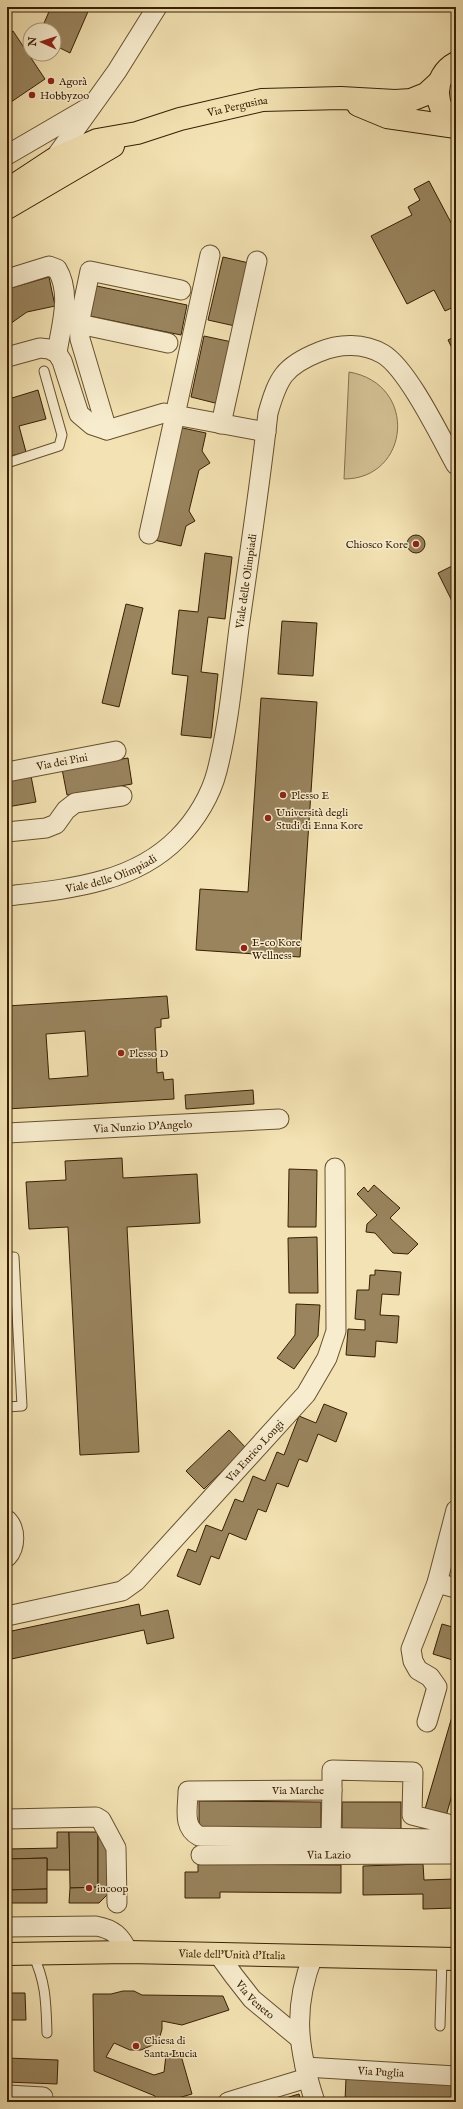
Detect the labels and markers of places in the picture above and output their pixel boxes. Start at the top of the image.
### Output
place label: Agorà [58,75,87,89]
marker: Agorà [46,76,56,86]
place label: Hobbyzoo [40,89,89,103]
marker: Hobbyzoo [27,90,37,100]
place label: Chiosco Kore [346,538,408,552]
marker: Chiosco Kore [411,539,421,549]
place label: Plesso E [291,789,329,803]
marker: Plesso E [278,790,288,800]
place label: Università degli Studi di Enna Kore [276,806,363,833]
marker: Università degli Studi di Enna Kore [263,813,273,823]
place label: E-co Kore Wellness [252,936,301,963]
marker: E-co Kore Wellness [239,943,249,953]
place label: Plesso D [129,1047,168,1061]
marker: Plesso D [116,1048,126,1058]
place label: incoop [97,1882,128,1896]
marker: incoop [84,1883,94,1893]
place label: Chiesa di Santa Lucia [144,2034,197,2061]
marker: Chiesa di Santa Lucia [131,2041,141,2051]

